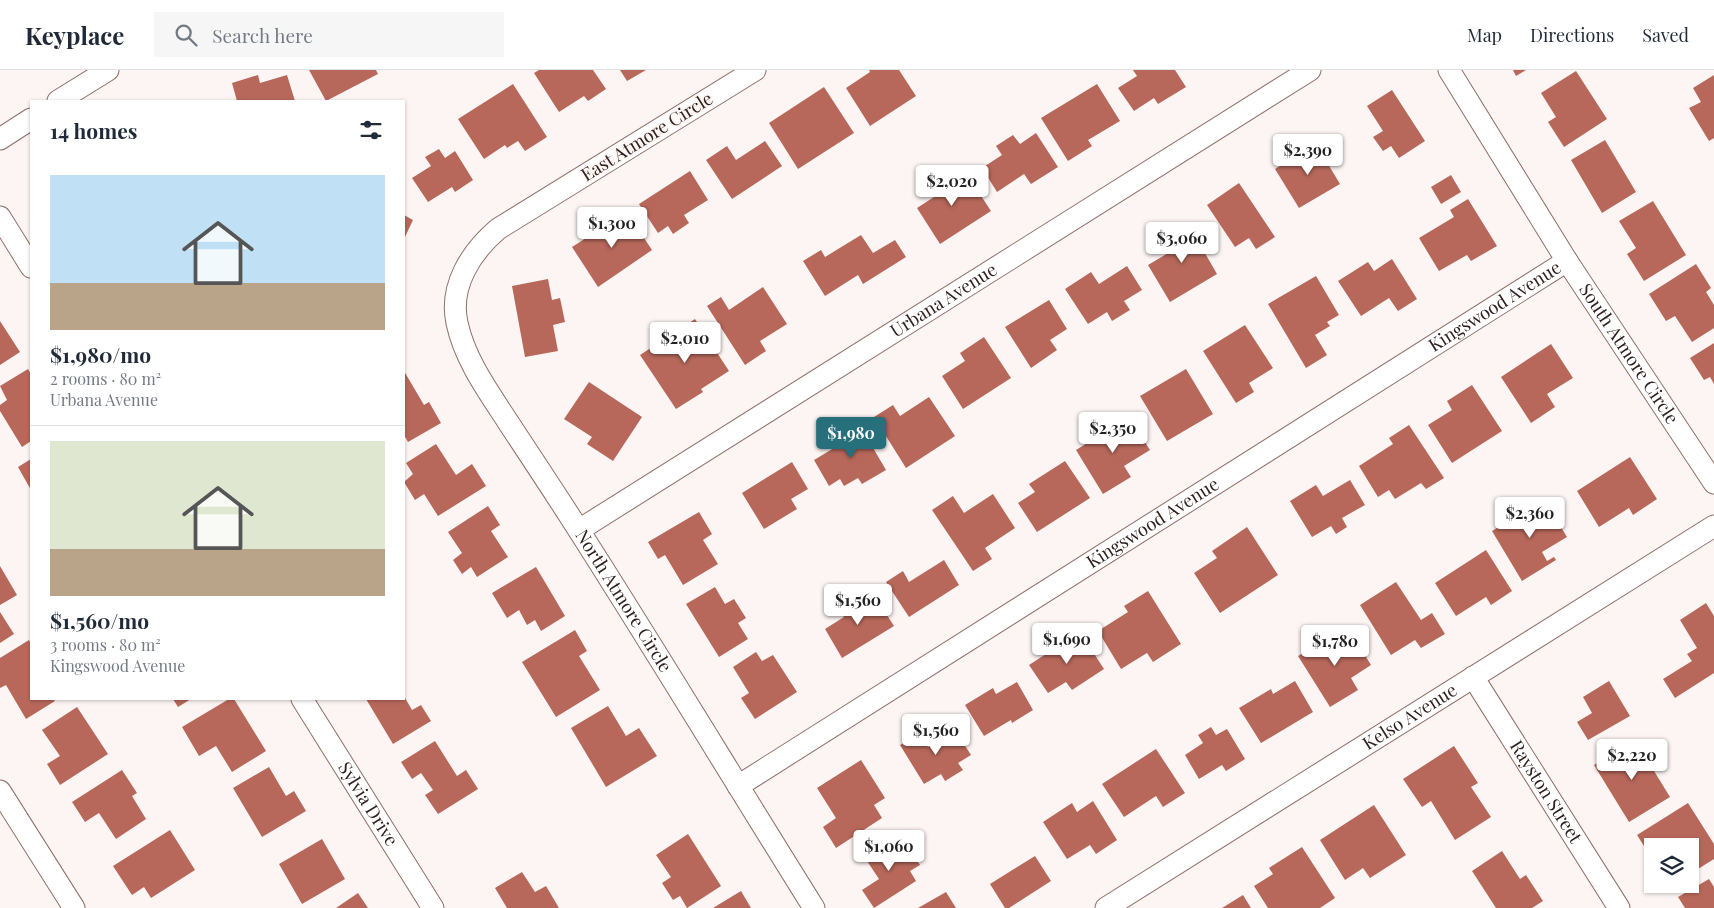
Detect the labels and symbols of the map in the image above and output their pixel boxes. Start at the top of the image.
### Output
street label: East Atmore Circle [576,86,717,186]
pin: $2,390 [1267,134,1349,176]
pin: $2,020 [911,164,993,207]
pin: $1,300 [571,206,653,249]
pin: $3,060 [1141,222,1223,264]
street label: Kingswood Avenue [1424,255,1565,357]
street label: Urbana Avenue [885,257,1001,342]
street label: South Atmore Circle [1574,278,1685,428]
pin: $2,010 [644,322,726,364]
pin: $2,350 [1072,412,1154,454]
pin: $1,980 [810,416,892,459]
street label: Kingswood Avenue [1082,472,1223,573]
pin: $2,360 [1489,496,1571,539]
street label: North Atmore Circle [570,525,678,676]
pin: $1,560 [817,584,899,626]
pin: $1,690 [1026,622,1108,665]
pin: $1,780 [1294,624,1376,667]
street label: Kelso Avenue [1358,677,1461,755]
pin: $1,560 [895,714,977,756]
street label: Rayston Street [1505,735,1588,848]
pin: $2,220 [1591,738,1673,781]
street label: Sylvia Drive [333,757,404,850]
pin: $1,060 [848,830,930,872]

